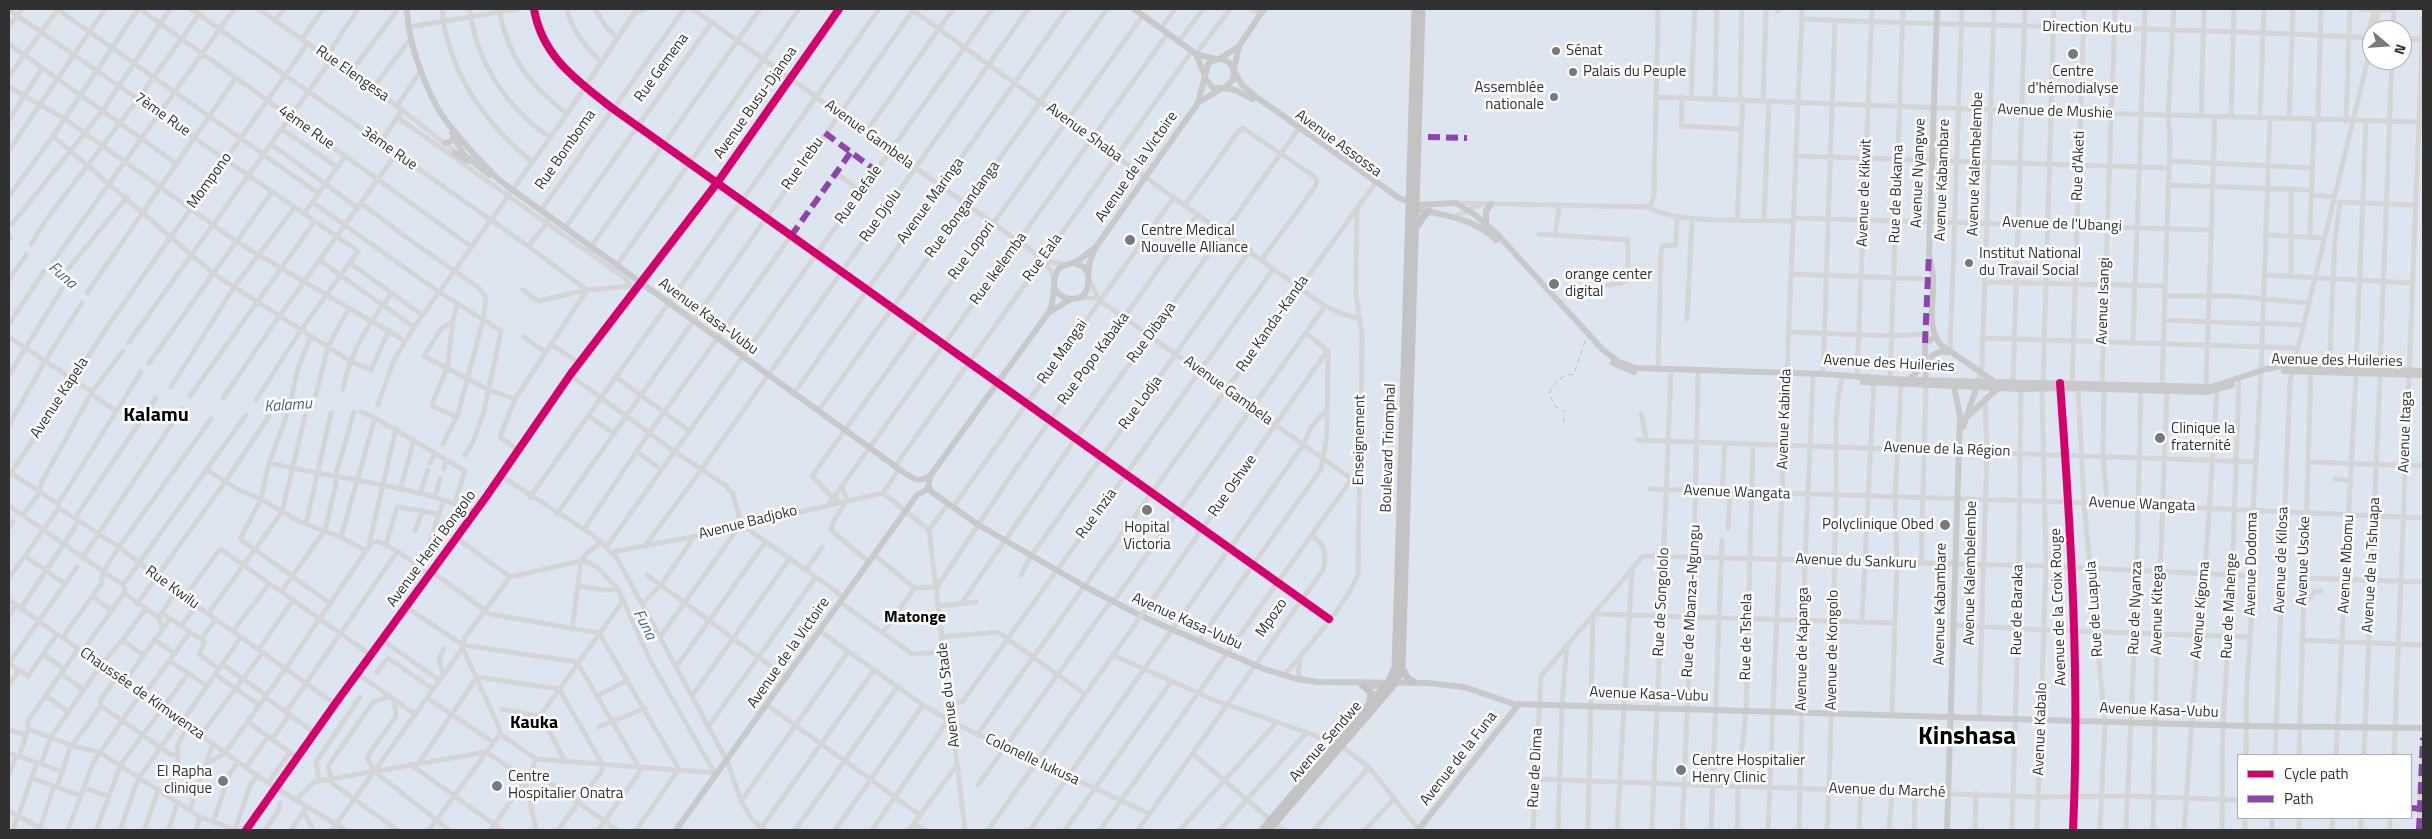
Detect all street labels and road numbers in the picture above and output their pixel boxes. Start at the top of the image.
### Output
street label: Direction Kutu [2042,18,2132,38]
street label: Rue Gemena [631,30,693,106]
street label: Rue Elengesa [312,42,392,106]
street label: Avenue Busu-Djanoa [711,43,801,163]
street label: 7ème Rue [131,89,193,141]
street label: Avenue Kalembelembe [1964,92,1988,236]
street label: Avenue Gambela [821,97,917,173]
street label: Avenue Shaba [1043,99,1125,167]
street label: Avenue de Mushie [1997,101,2113,123]
street label: 4ème Rue [275,102,337,154]
street label: Rue Bomboma [532,107,600,193]
street label: Avenue Assossa [1291,107,1385,181]
street label: Avenue de la Victoire [1092,108,1182,226]
street label: Avenue Nyangwe [1908,118,1930,228]
street label: Avenue Kabambare [1932,119,1954,241]
street label: 3ème Rue [358,123,420,175]
street label: Rue d'Aketi [2069,130,2089,202]
street label: Rue Irebu [778,134,828,194]
street label: Avenue de Kikwit [1854,139,1876,247]
street label: Rue de Bukama [1886,144,1908,244]
street label: Mompono [184,150,236,212]
street label: Avenue Maringa [894,154,968,248]
street label: Rue Bongandanga [922,158,1004,262]
street label: Rue Befale [832,162,886,228]
street label: Rue Djolu [856,186,906,246]
street label: Avenue de l'Ubangi [2002,214,2122,236]
street label: Rue Lopori [945,218,999,284]
street label: Rue Ikelemba [967,229,1031,309]
street label: Rue Eala [1020,231,1066,285]
street label: Avenue Isangi [2093,257,2115,345]
street label: Rue Kanda-Kanda [1233,272,1313,376]
street label: Avenue Kasa-Vubu [655,275,761,359]
street label: Rue Dibaya [1124,299,1180,367]
street label: Rue Popo Kabaka [1054,309,1134,409]
street label: Rue Mangai [1034,316,1092,388]
street label: Avenue des Huileries [2271,351,2403,371]
street label: Avenue des Huileries [1823,352,1955,376]
street label: Avenue Gambela [1180,353,1276,429]
street label: Avenue Kapela [27,354,93,442]
street label: Avenue Kabinda [1774,368,1796,470]
street label: Rue Lodja [1116,373,1166,433]
street label: Boulevard Triomphal [1378,383,1400,513]
street label: Avenue Itaga [2396,391,2416,473]
street label: Enseignement [1350,394,1370,486]
street label: Avenue de la Région [1883,439,2011,461]
street label: Rue Oshwe [1205,451,1261,521]
street label: Avenue Wangata [1683,482,1791,504]
street label: Rue Inzia [1073,485,1121,543]
street label: Avenue Henri Bongolo [384,487,480,611]
street label: Avenue Wangata [2088,494,2196,516]
street label: Avenue de la Tshuapa [2359,497,2385,633]
street label: Avenue Kalembelembe [1961,501,1981,645]
street label: Avenue Badjoko [697,502,799,544]
street label: Avenue de Kilosa [2271,506,2293,614]
street label: Avenue Dodoma [2242,512,2262,616]
street label: Avenue Mbomu [2335,514,2359,614]
street label: Avenue Usoke [2293,516,2315,606]
street label: Rue de Mbanza-Ngungu [1679,524,1705,678]
street label: Avenue de la Croix Rouge [2047,528,2071,686]
street label: Avenue Kabambare [1931,543,1951,665]
street label: Rue de Songololo [1650,547,1674,657]
street label: Avenue du Sankuru [1795,551,1917,573]
street label: Rue de Mahenge [2218,553,2242,659]
street label: Rue de Luapula [2083,560,2107,658]
street label: Rue de Nyanza [2125,561,2147,655]
street label: Avenue Kigoma [2188,561,2214,659]
street label: Rue Kwilu [141,562,203,614]
street label: Rue de Baraka [2008,564,2028,656]
street label: Avenue Kitega [2148,565,2168,655]
street label: Avenue de Kapanga [1793,587,1813,711]
street label: Avenue Kasa-Vubu [1129,590,1245,654]
street label: Avenue de Kongolo [1823,590,1843,710]
street label: Rue de Tshela [1737,593,1757,681]
street label: Avenue de la Victoire [744,594,834,712]
street label: Mpozo [1252,595,1292,641]
street label: Avenue du Stade [934,641,964,749]
street label: Chaussée de Kimwenza [76,644,208,744]
street label: Avenue Kabalo [2030,682,2052,776]
street label: Avenue Kasa-Vubu [1589,684,1709,706]
street label: Avenue Sendwe [1286,698,1366,786]
street label: Avenue Kasa-Vubu [2099,700,2219,722]
street label: Avenue de la Funa [1417,708,1501,810]
street label: Rue de Dima [1525,728,1547,808]
street label: Colonelle lukusa [982,730,1082,790]
street label: Avenue du Marché [1828,780,1946,802]

